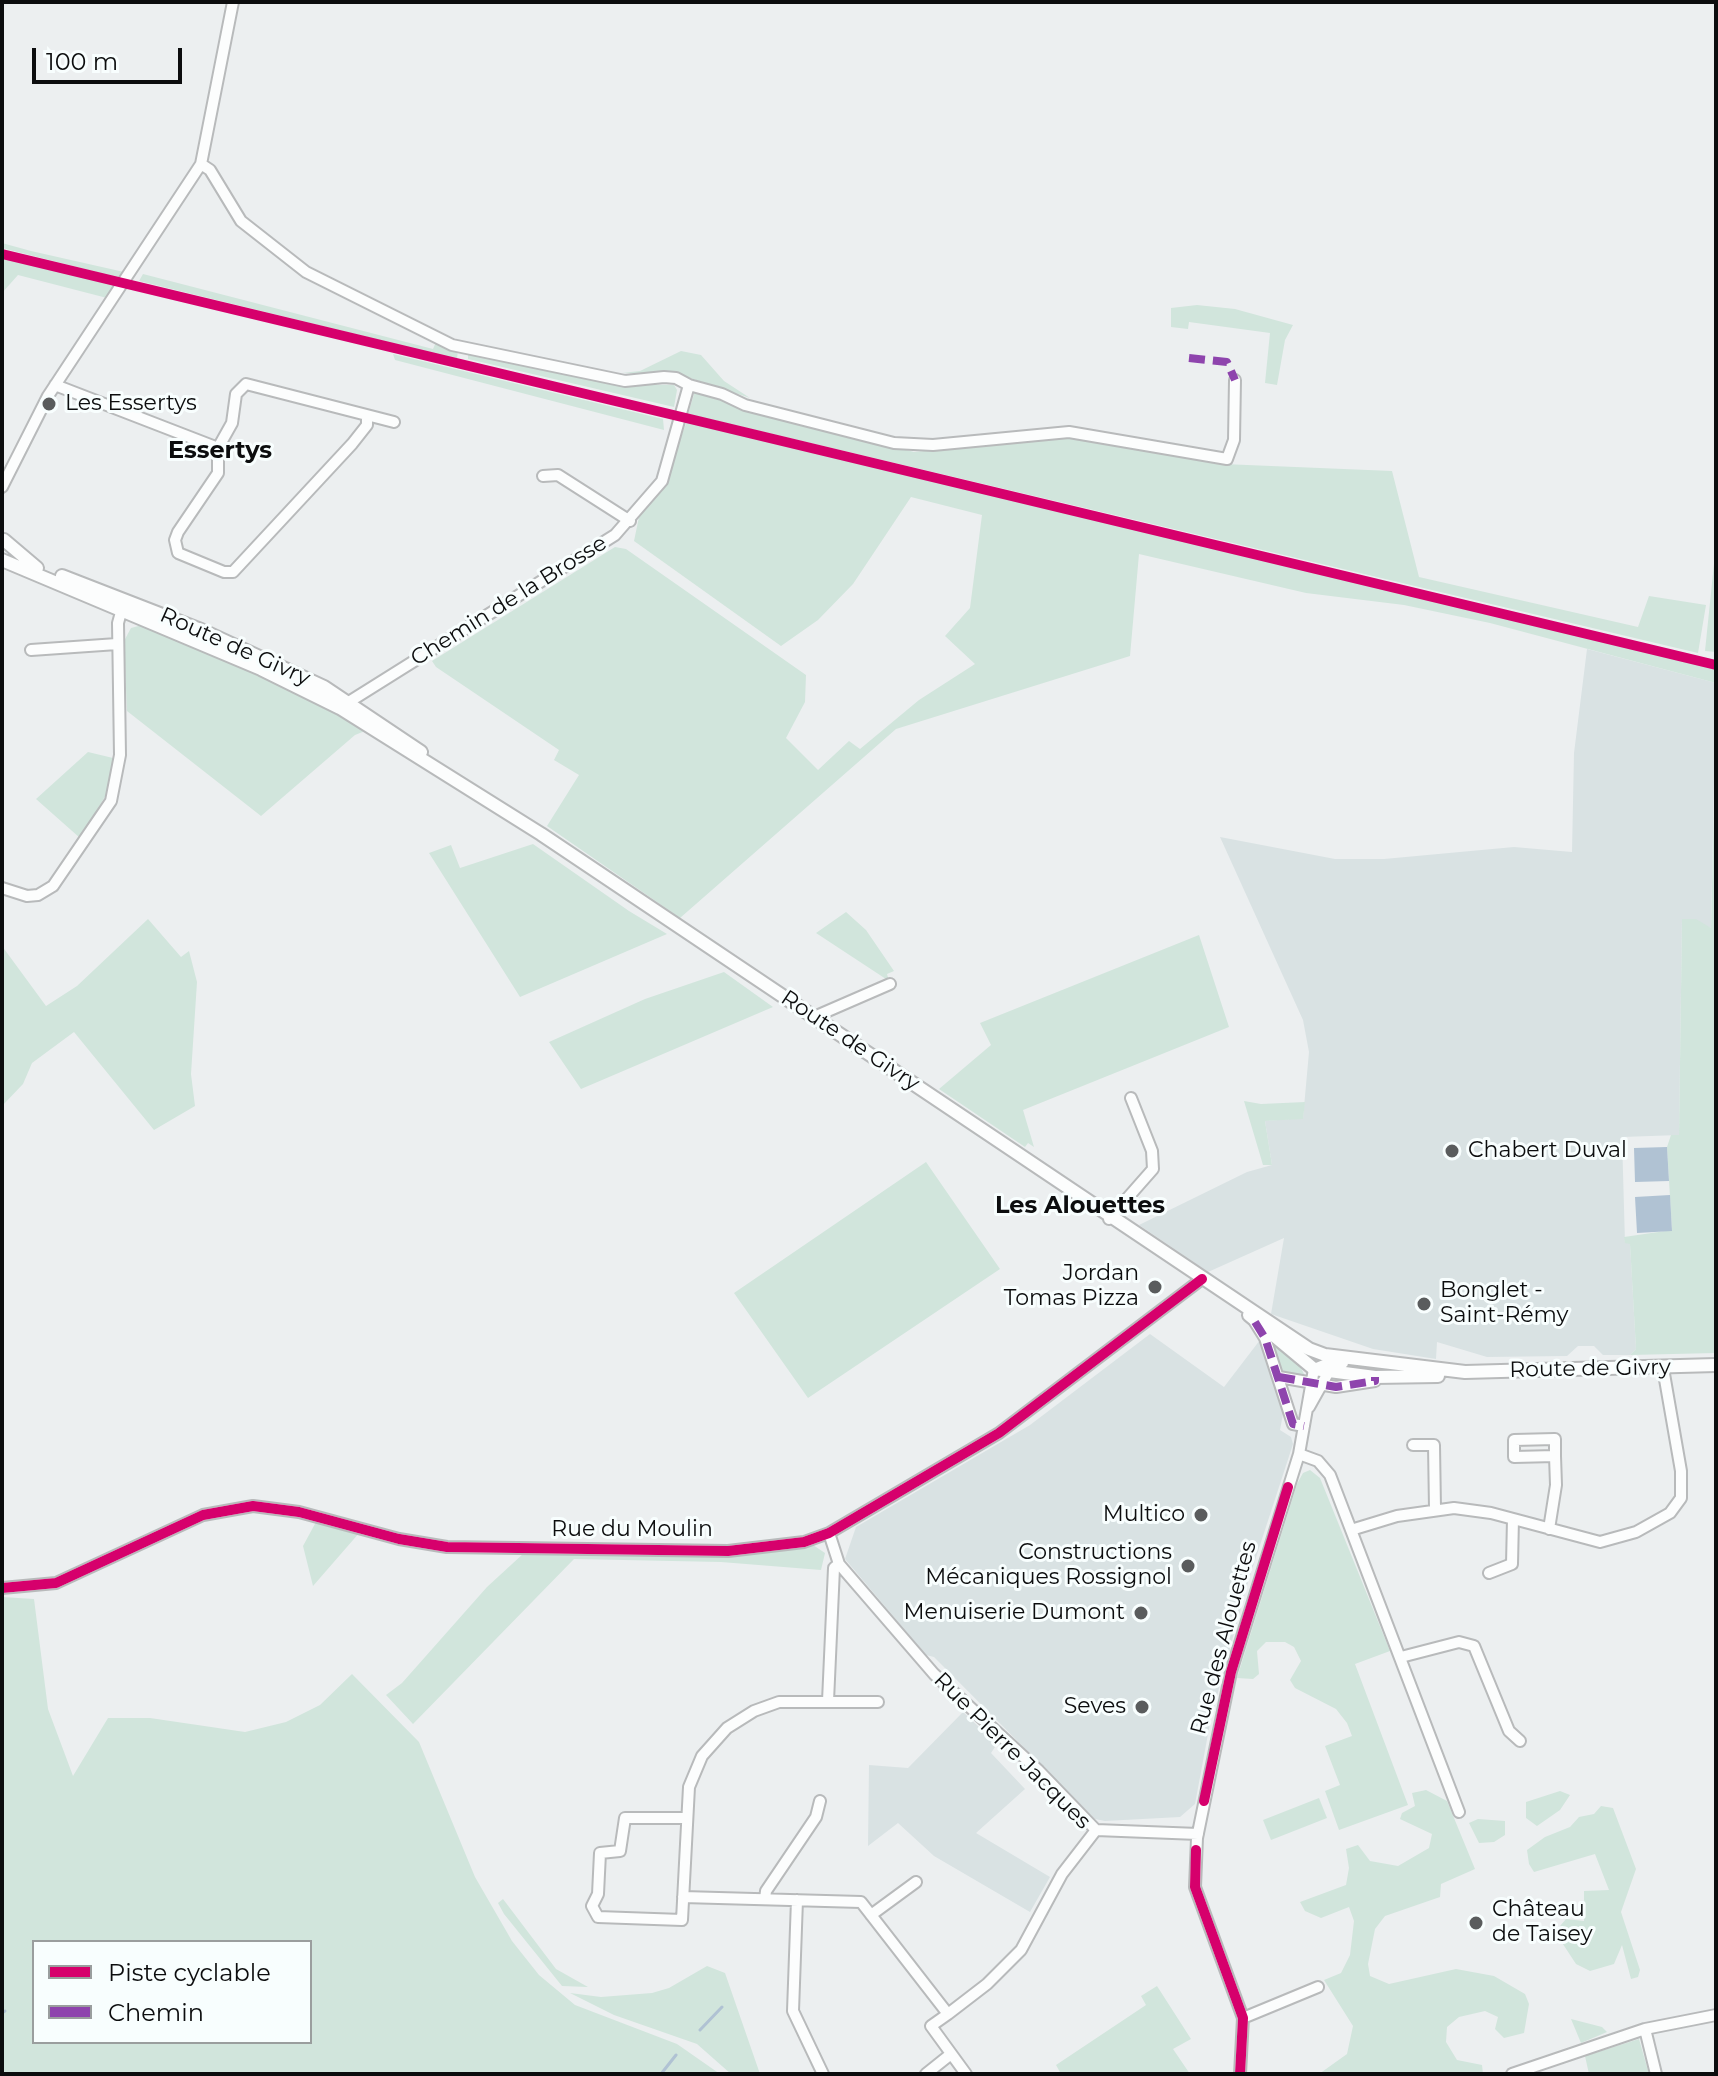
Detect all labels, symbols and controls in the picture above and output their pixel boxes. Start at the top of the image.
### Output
scale bar [36,32,186,82]
text: 100 m [46,47,118,76]
place label: Les Essertys [65,391,197,417]
marker: Les Essertys [40,395,58,413]
district label: Essertys [168,437,272,465]
street label: Chemin de la Brosse [406,530,612,672]
street label: Route de Givry [156,602,314,692]
street label: Route de Givry [776,985,924,1097]
place label: Chabert Duval [1468,1138,1627,1164]
marker: Chabert Duval [1443,1142,1461,1160]
district label: Les Alouettes [995,1192,1165,1220]
place label: Jordan Tomas Pizza [1004,1261,1139,1312]
marker: Jordan Tomas Pizza [1146,1278,1164,1296]
place label: Bonglet - Saint-Rémy [1440,1278,1568,1330]
marker: Bonglet - Saint-Rémy [1415,1295,1433,1313]
street label: Route de Givry [1509,1354,1671,1384]
place label: Multico [1103,1502,1185,1528]
marker: Multico [1192,1506,1210,1524]
street label: Rue du Moulin [551,1517,713,1543]
street label: Rue des Alouettes [1185,1538,1263,1738]
place label: Constructions Mécaniques Rossignol [925,1540,1172,1592]
marker: Constructions Mécaniques Rossignol [1179,1557,1197,1575]
place label: Menuiserie Dumont [904,1600,1125,1626]
marker: Menuiserie Dumont [1132,1604,1150,1622]
street label: Rue Pierre Jacques [928,1667,1096,1835]
place label: Seves [1064,1694,1126,1720]
marker: Seves [1133,1698,1151,1716]
place label: Château de Taisey [1492,1897,1593,1948]
marker: Château de Taisey [1467,1914,1485,1932]
legend [32,1940,312,2044]
text: Piste cyclable [108,1958,271,1987]
text: Chemin [108,1998,204,2027]

